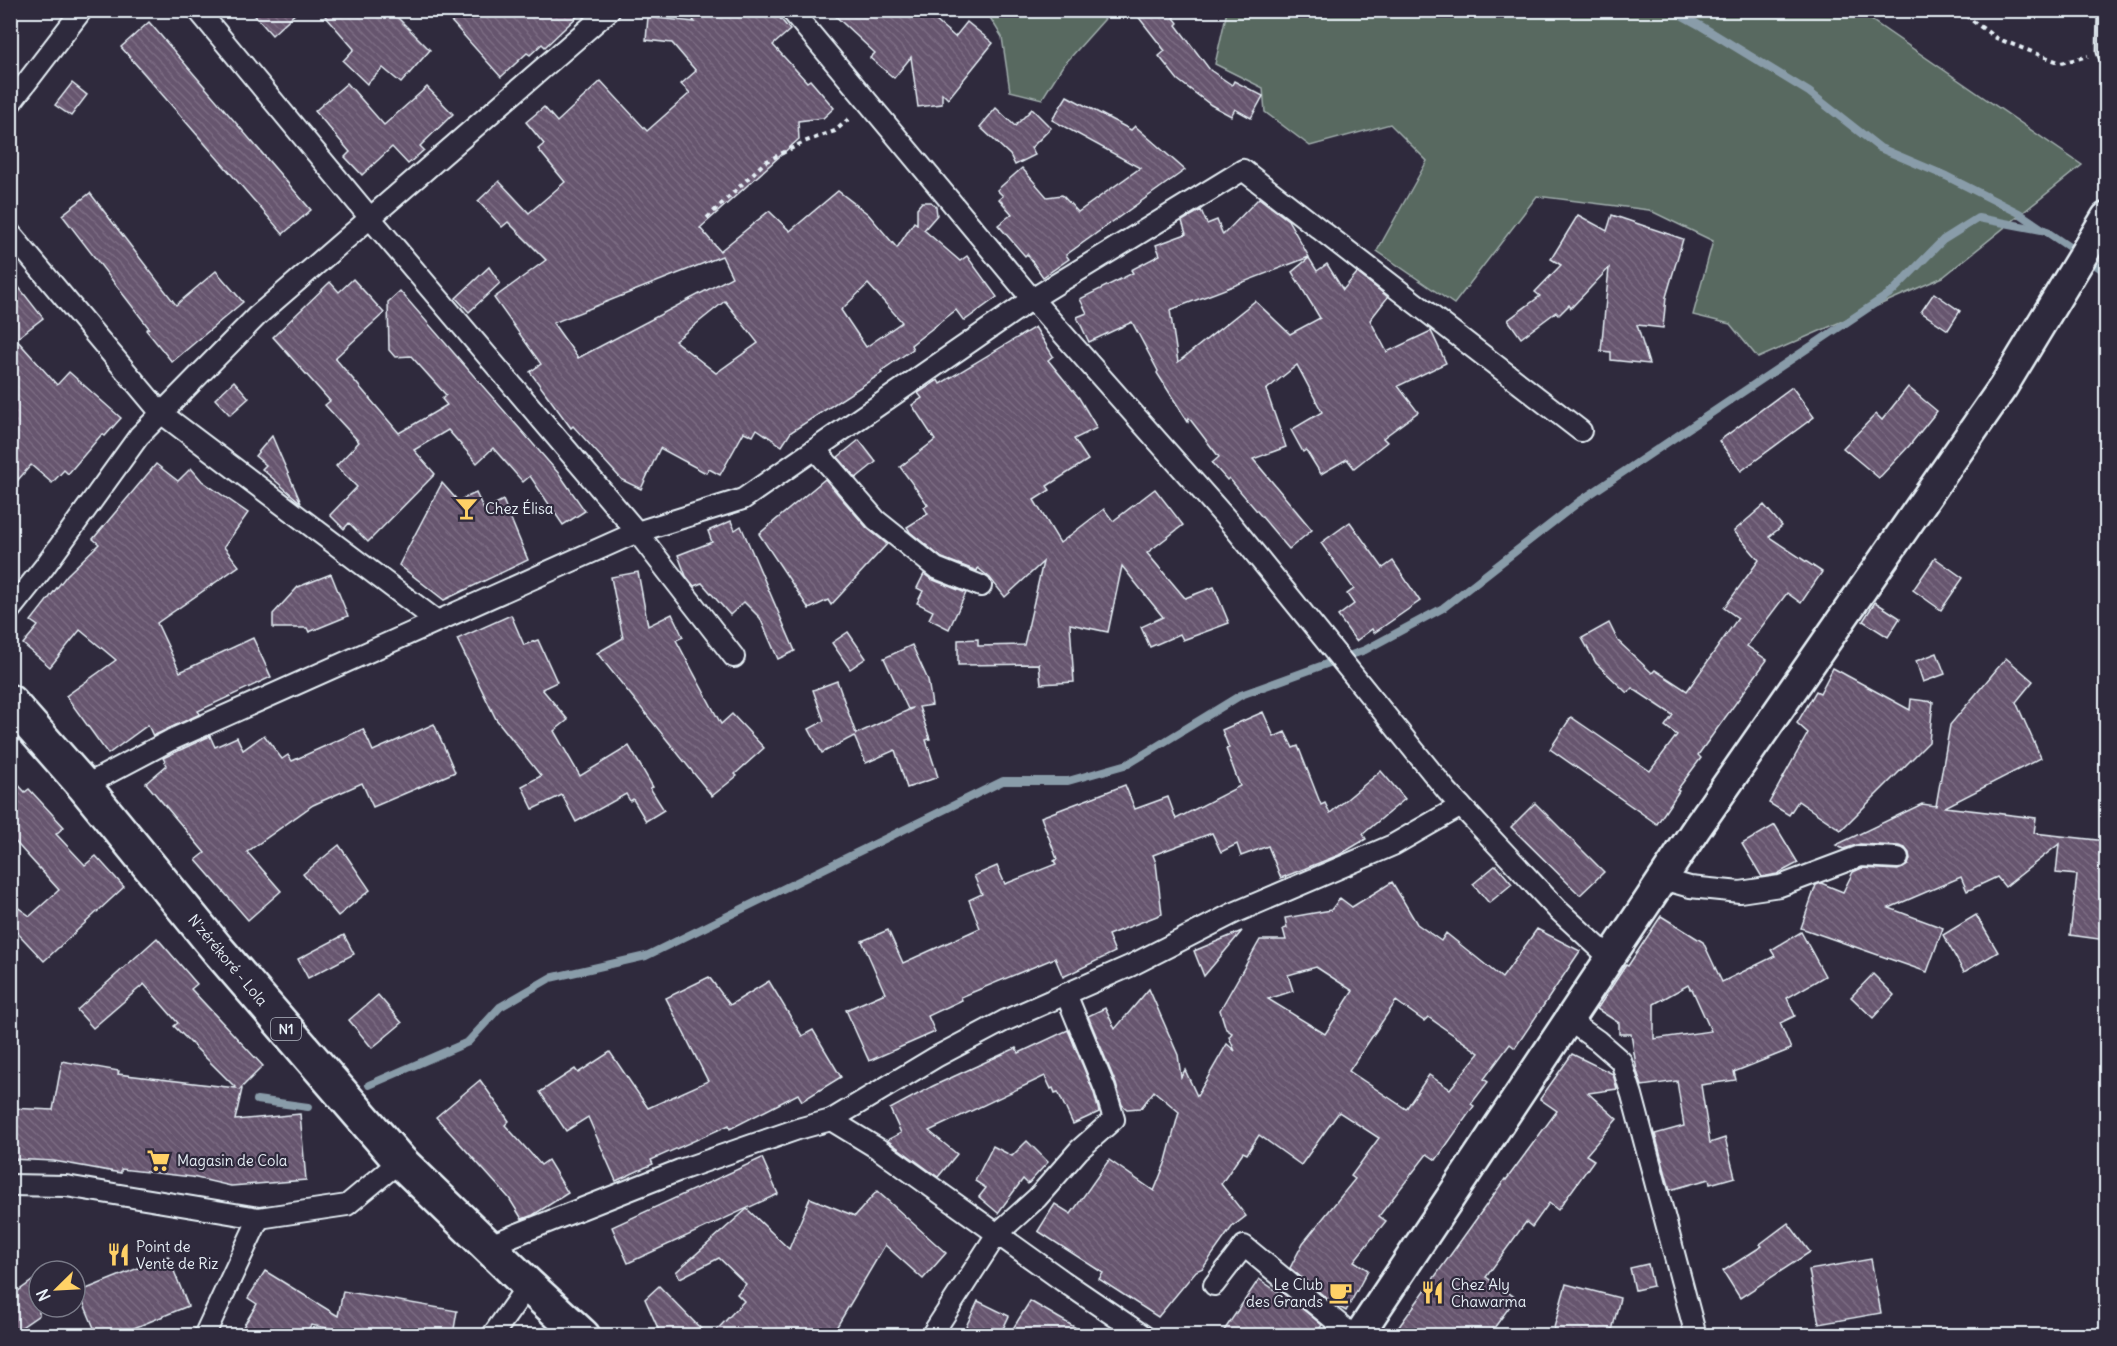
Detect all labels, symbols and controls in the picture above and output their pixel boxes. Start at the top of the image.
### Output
bar icon: Chez Élisa [454,495,480,521]
place label: Chez Élisa [485,499,554,518]
street label: N'zérékoré - Lola [184,910,272,1010]
road number: N1 [271,1018,301,1040]
supermarket icon: Magasin de Cola [146,1147,172,1173]
place label: Magasin de Cola [177,1151,288,1170]
place label: Point de Vente de Riz [136,1237,218,1273]
restaurant icon: Point de Vente de Riz [105,1242,131,1268]
north arrow [27,1259,87,1319]
place label: Le Club des Grands [1246,1275,1323,1311]
place label: Chez Aly Chawarma [1451,1275,1527,1311]
cafe icon: Le Club des Grands [1328,1280,1354,1306]
restaurant icon: Chez Aly Chawarma [1420,1280,1446,1306]
text: N [32,1286,55,1304]

